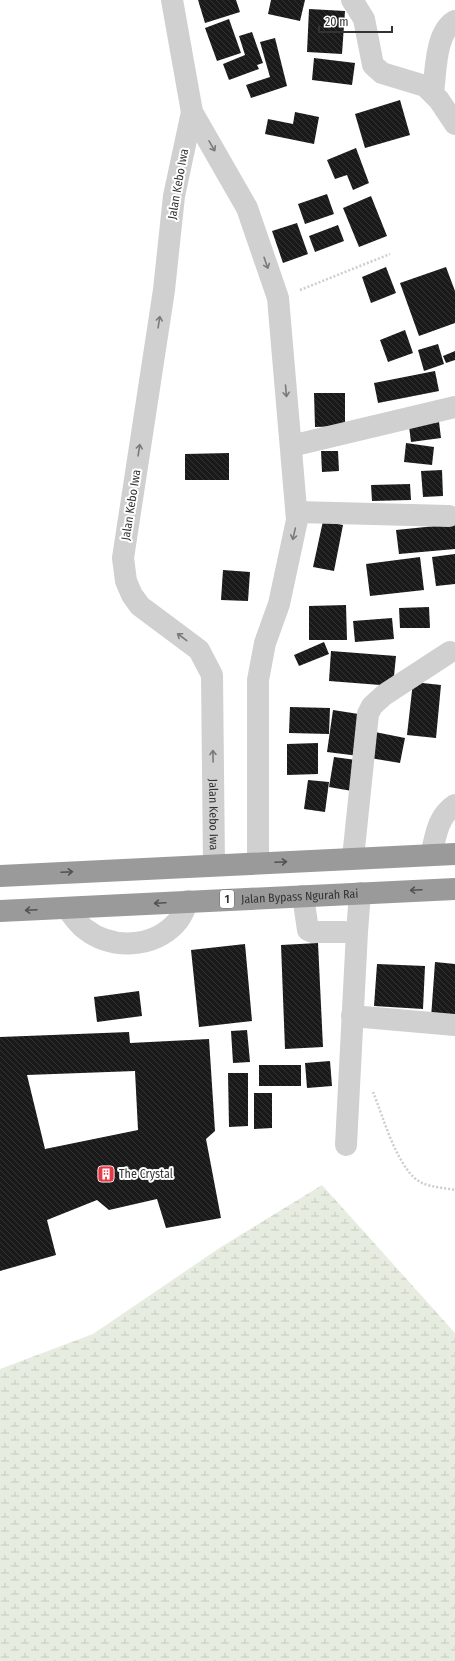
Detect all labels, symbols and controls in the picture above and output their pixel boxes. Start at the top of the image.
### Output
scale bar [319,8,392,34]
text: 20 m [325,15,349,29]
one-way arrow [208,140,216,152]
street label: Jalan Kebo Iwa [165,147,191,220]
one-way arrow [262,257,270,269]
one-way arrow [155,316,163,329]
one-way arrow [282,384,290,397]
one-way arrow [135,444,143,457]
street label: Jalan Kebo Iwa [118,468,144,541]
one-way arrow [290,527,298,540]
one-way arrow [177,633,188,642]
one-way arrow [209,750,217,763]
street label: Jalan Kebo Iwa [206,779,221,851]
one-way arrow [274,858,287,865]
one-way arrow [60,869,73,876]
one-way arrow [410,886,423,894]
street label: Jalan Bypass Ngurah Rai [241,887,359,906]
road number: 1 [220,890,234,908]
one-way arrow [154,899,167,907]
one-way arrow [25,906,38,913]
building icon: The Crystal [96,1164,116,1184]
place label: The Crystal [119,1167,173,1181]

